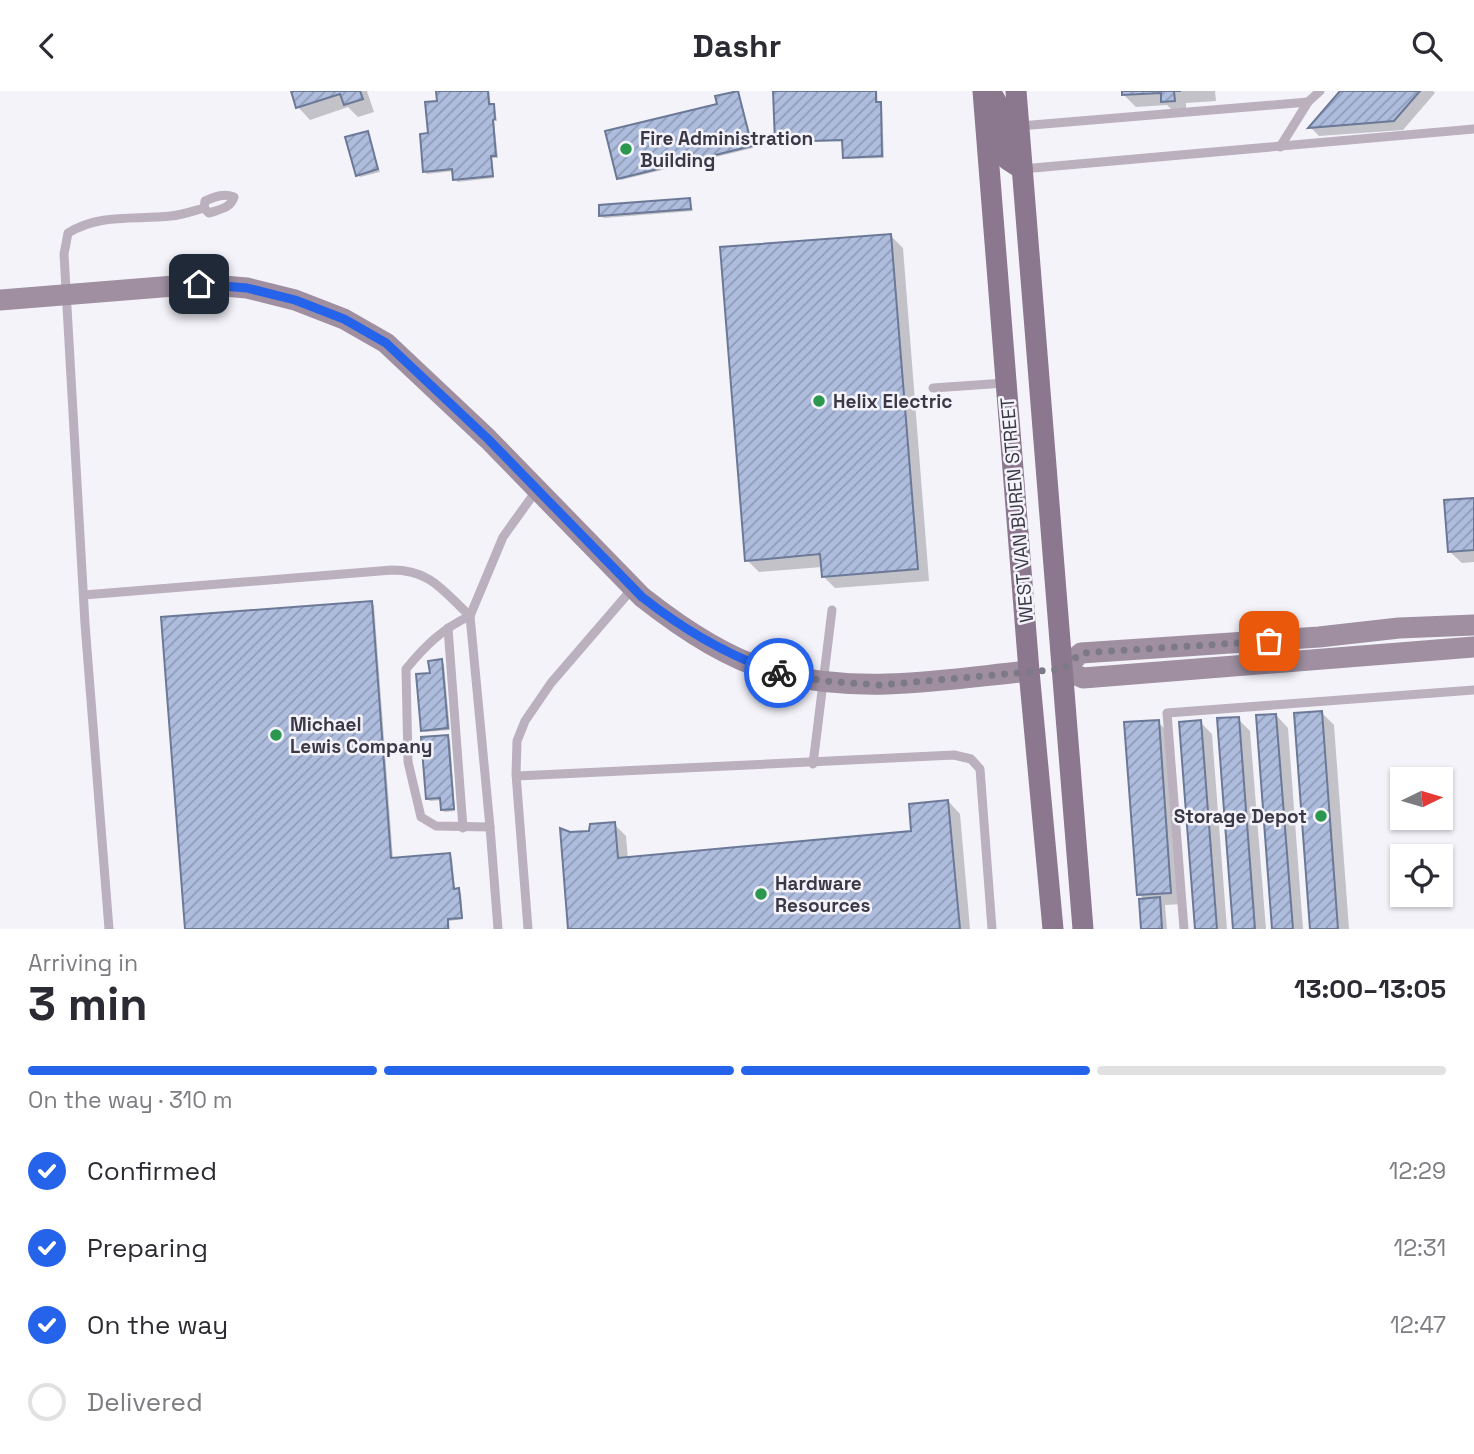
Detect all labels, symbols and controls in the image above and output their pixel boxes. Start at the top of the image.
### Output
text: Dashr [693,26,781,66]
icon: back [28,27,66,65]
icon: search [1408,27,1446,65]
place label: Fire Administration Building [640,126,813,173]
marker: Fire Administration Building [618,141,634,157]
pin [169,254,229,314]
icon: home [180,265,218,303]
place label: Helix Electric [833,389,952,414]
marker: Helix Electric [811,393,827,409]
street label: WEST VAN BUREN STREET [995,396,1039,624]
pin [1239,611,1299,671]
icon: bag [1250,622,1288,660]
courier [744,638,814,708]
icon: bike [760,654,798,692]
place label: Michael Lewis Company [290,712,432,759]
marker: Michael Lewis Company [268,727,284,743]
north arrow [1390,767,1452,829]
map controls [1390,767,1453,907]
place label: Storage Depot [1174,804,1307,829]
marker: Storage Depot [1313,808,1329,824]
button: locate [1390,844,1453,907]
place label: Hardware Resources [775,871,871,918]
marker: Hardware Resources [753,886,769,902]
text: Arriving in [28,948,138,978]
text: 13:00–13:05 [1294,972,1446,1006]
text: 3 min [28,975,148,1033]
text: On the way · 310 m [28,1085,233,1115]
icon: check [28,1152,66,1190]
text: Confirmed [87,1154,217,1188]
text: 12:29 [1389,1156,1446,1186]
icon: check [28,1229,66,1267]
text: Preparing [87,1231,208,1265]
text: 12:31 [1394,1233,1446,1263]
icon: check [28,1306,66,1344]
text: On the way [87,1308,228,1342]
text: 12:47 [1390,1310,1446,1340]
text: Delivered [87,1385,203,1419]

